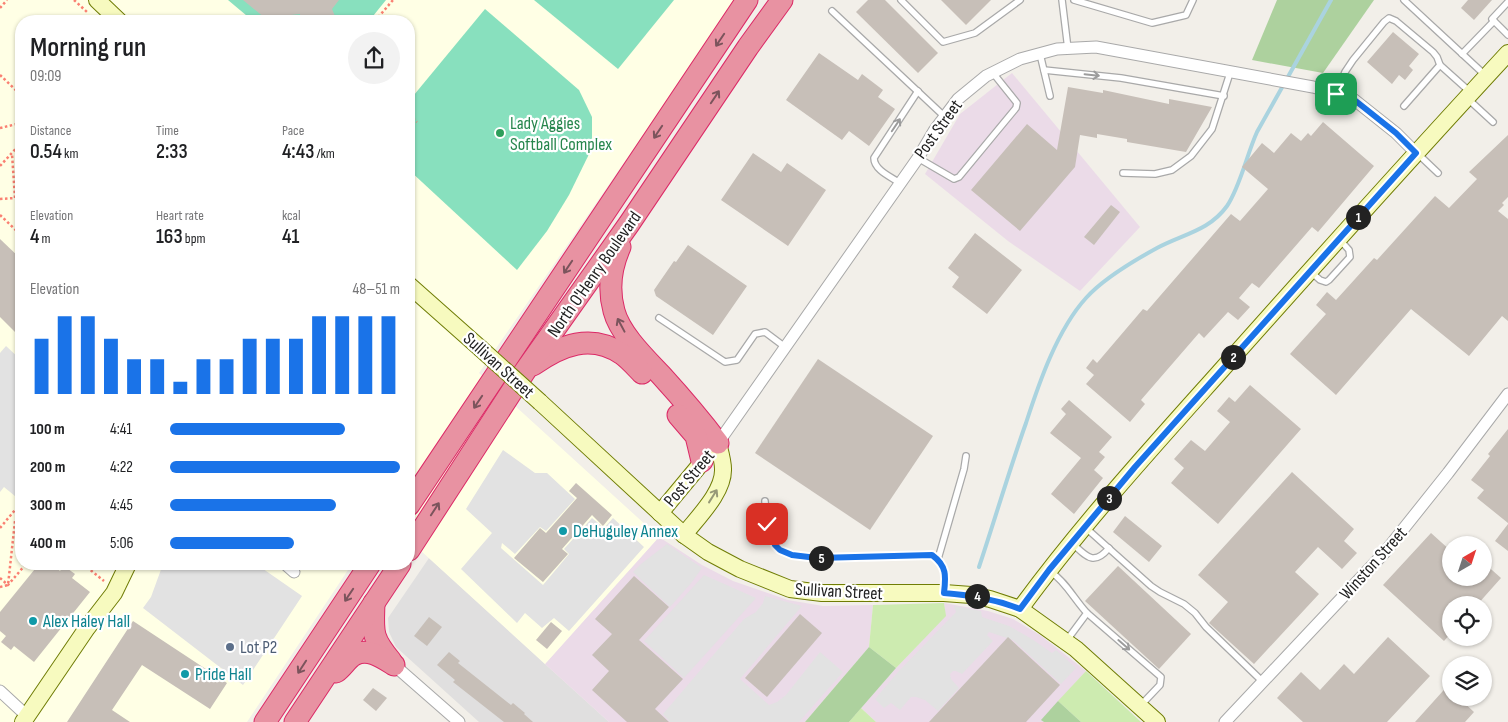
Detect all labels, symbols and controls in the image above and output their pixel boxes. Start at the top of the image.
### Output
text: Morning run [30,31,146,64]
button: share [348,32,400,84]
one-way arrow [715,33,725,47]
text: 09:09 [30,67,61,86]
one-way arrow [1084,70,1100,80]
pin [1315,73,1357,115]
icon: arrive [1322,80,1350,108]
one-way arrow [710,90,720,104]
street label: Post Street [910,95,967,163]
place label: Lady Aggies Softball Complex [510,113,612,155]
one-way arrow [891,118,901,132]
text: Distance [30,122,71,139]
text: Time [156,122,179,139]
text: Pace [282,122,304,139]
one-way arrow [653,124,663,138]
marker: Lady Aggies Softball Complex [494,127,506,139]
text: 0.54 [30,139,62,164]
text: 2:33 [156,139,188,164]
text: 4:43 [282,139,314,164]
text: km [62,145,78,162]
text: /km [314,145,335,162]
pin: 1 [1346,204,1370,230]
text: Elevation [30,207,73,224]
text: Heart rate [156,207,204,224]
text: kcal [282,207,301,224]
street label: North O'Henry Boulevard [543,207,646,341]
text: 1 [1356,209,1361,226]
text: 4 [30,224,39,249]
text: 163 [156,224,183,249]
text: 41 [282,224,299,249]
text: m [39,230,51,247]
text: bpm [183,230,205,247]
one-way arrow [563,260,573,274]
text: Elevation [30,280,79,299]
text: 48–51 m [353,280,400,299]
one-way arrow [615,318,625,332]
street label: Sullivan Street [459,328,539,403]
pin: 2 [1220,344,1246,370]
text: 2 [1230,349,1237,366]
one-way arrow [473,395,483,409]
text: 100 m [30,420,65,439]
text: 4:41 [110,420,132,439]
street label: Post Street [660,445,720,511]
text: 200 m [30,458,65,477]
text: 4:22 [110,458,133,477]
pin: 3 [1096,486,1122,510]
one-way arrow [709,490,719,504]
text: 3 [1106,490,1113,507]
text: 300 m [30,496,66,515]
text: 4:45 [110,496,133,515]
one-way arrow [431,503,441,517]
pin [746,503,788,545]
icon: check [753,510,781,538]
place label: DeHuguley Annex [573,521,678,542]
street label: Winston Street [1335,522,1412,604]
marker: DeHuguley Annex [557,525,569,537]
text: 400 m [30,534,66,553]
text: 5:06 [110,534,134,553]
north arrow [1442,536,1492,586]
map controls [1442,536,1492,706]
pin: 5 [808,546,834,570]
text: 5 [818,550,825,567]
street label: Sullivan Street [795,579,884,604]
pin: 4 [964,584,990,608]
one-way arrow [344,588,354,602]
text: 4 [974,588,981,605]
button: locate [1442,596,1492,646]
place label: Alex Haley Hall [42,611,130,632]
marker: Alex Haley Hall [27,615,39,627]
place label: Lot P2 [240,637,277,658]
one-way arrow [1117,639,1130,650]
marker: Lot P2 [224,641,236,653]
button: layers [1442,656,1492,706]
one-way arrow [296,659,306,673]
place label: Pride Hall [195,664,251,685]
marker: Pride Hall [179,668,191,680]

